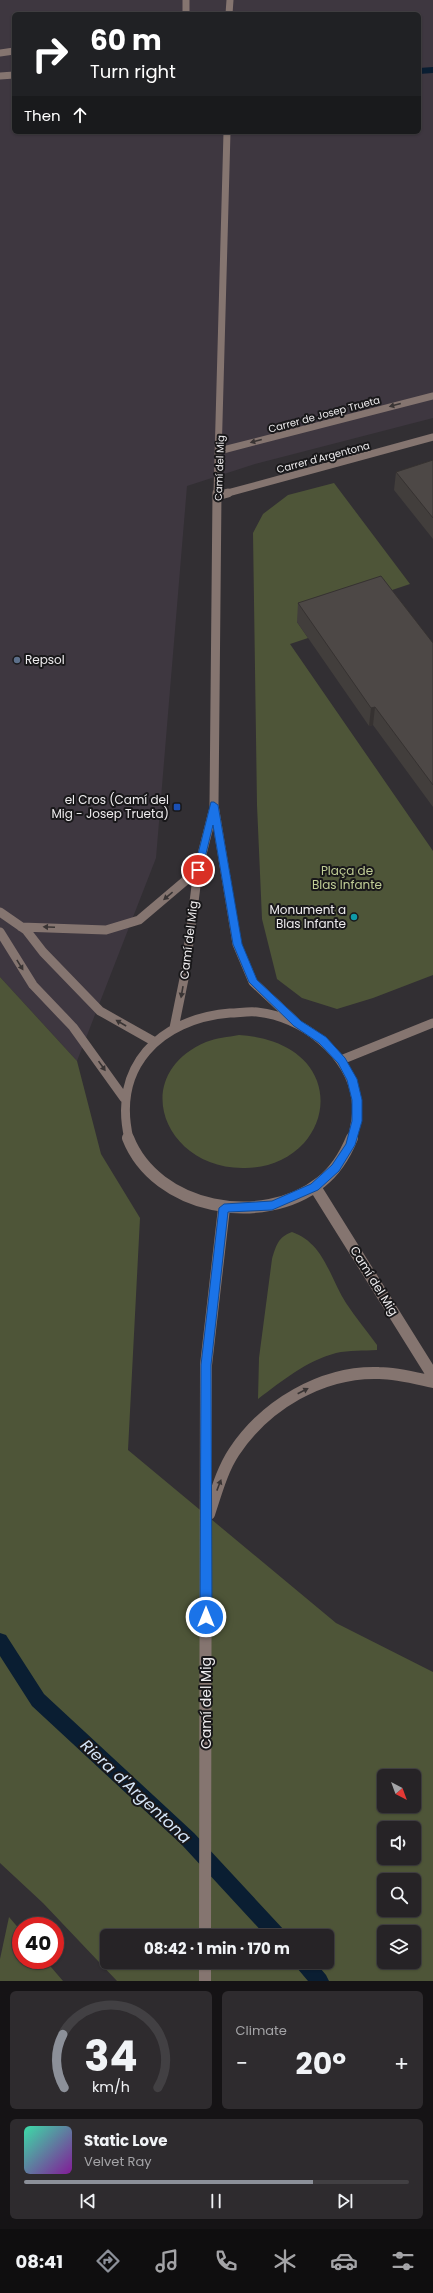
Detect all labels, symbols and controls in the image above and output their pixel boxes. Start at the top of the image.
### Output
text: 60 m [90,21,162,60]
icon: right [24,28,76,80]
text: Turn right [90,59,176,84]
icon: ahead [69,104,91,126]
text: Then [24,105,61,126]
street label: Carrer de Josep Trueta [267,392,382,437]
one-way arrow [389,403,401,409]
street label: Camí del Mig [211,435,228,501]
street label: Carrer d'Argentona [275,438,371,477]
one-way arrow [250,439,262,445]
place label: Repsol [25,651,65,668]
marker: Repsol [12,655,22,665]
place label: el Cros (Camí del Mig - Josep Trueta) [52,791,169,822]
marker: el Cros (Camí del Mig - Josep Trueta) [172,802,182,812]
pin [181,853,215,887]
icon: arrive [187,859,209,881]
park label: Plaça de Blas Infante [312,862,382,893]
one-way arrow [163,891,174,900]
street label: Camí del Mig [175,900,202,980]
place label: Monument a Blas Infante [269,901,346,932]
marker: Monument a Blas Infante [349,912,359,922]
one-way arrow [42,924,55,930]
one-way arrow [17,959,24,971]
one-way arrow [179,986,185,998]
one-way arrow [115,1019,127,1026]
one-way arrow [98,1061,106,1071]
street label: Camí del Mig [346,1243,403,1319]
one-way arrow [297,1387,309,1394]
one-way arrow [217,1478,223,1490]
position arrow [185,1596,227,1638]
street label: Camí del Mig [196,1657,216,1749]
water label: Riera d'Argentona [75,1734,196,1849]
north arrow [377,1769,421,1813]
map controls [377,1769,421,1969]
button: sound [377,1821,421,1865]
button: search [377,1873,421,1917]
speed limit sign: 40 [12,1917,64,1969]
button: layers [377,1925,421,1969]
text: 08:42 · 1 min · 170 m [144,1938,290,1959]
text: Climate [236,2021,287,2040]
text: 34 [84,2027,137,2086]
text: 20° [296,2042,346,2085]
text: − [236,2048,248,2079]
text: + [394,2048,409,2079]
text: km/h [92,2077,130,2097]
text: Static Love [84,2130,168,2151]
text: Velvet Ray [84,2152,152,2171]
icon: previous [77,2190,99,2212]
icon: pause [205,2190,227,2212]
icon: next [334,2190,356,2212]
icon: directions [94,2247,122,2275]
icon: music [153,2247,181,2275]
icon: phone [212,2247,240,2275]
icon: climate [271,2247,299,2275]
icon: car [330,2247,358,2275]
icon: filters [389,2247,417,2275]
text: 08:41 [16,2249,63,2274]

